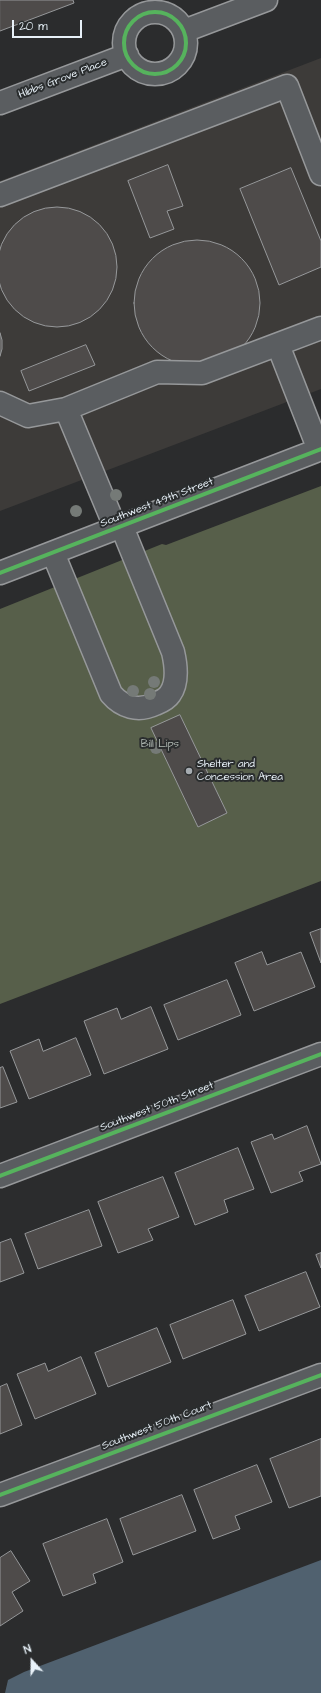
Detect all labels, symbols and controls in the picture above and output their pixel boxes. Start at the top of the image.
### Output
scale bar [14,12,84,38]
text: 20 m [19,18,48,35]
street label: Hibbs Grove Place [17,56,109,102]
street label: Southwest 49th Street [99,475,215,531]
park label: Bill Lips [141,738,179,752]
place label: Shelter and Concession Area [197,758,283,784]
marker: Shelter and Concession Area [184,766,194,776]
street label: Southwest 50th Street [98,1079,216,1135]
street label: Southwest 50th Court [100,1399,214,1453]
north arrow [12,1641,52,1681]
text: N [22,1641,33,1658]

